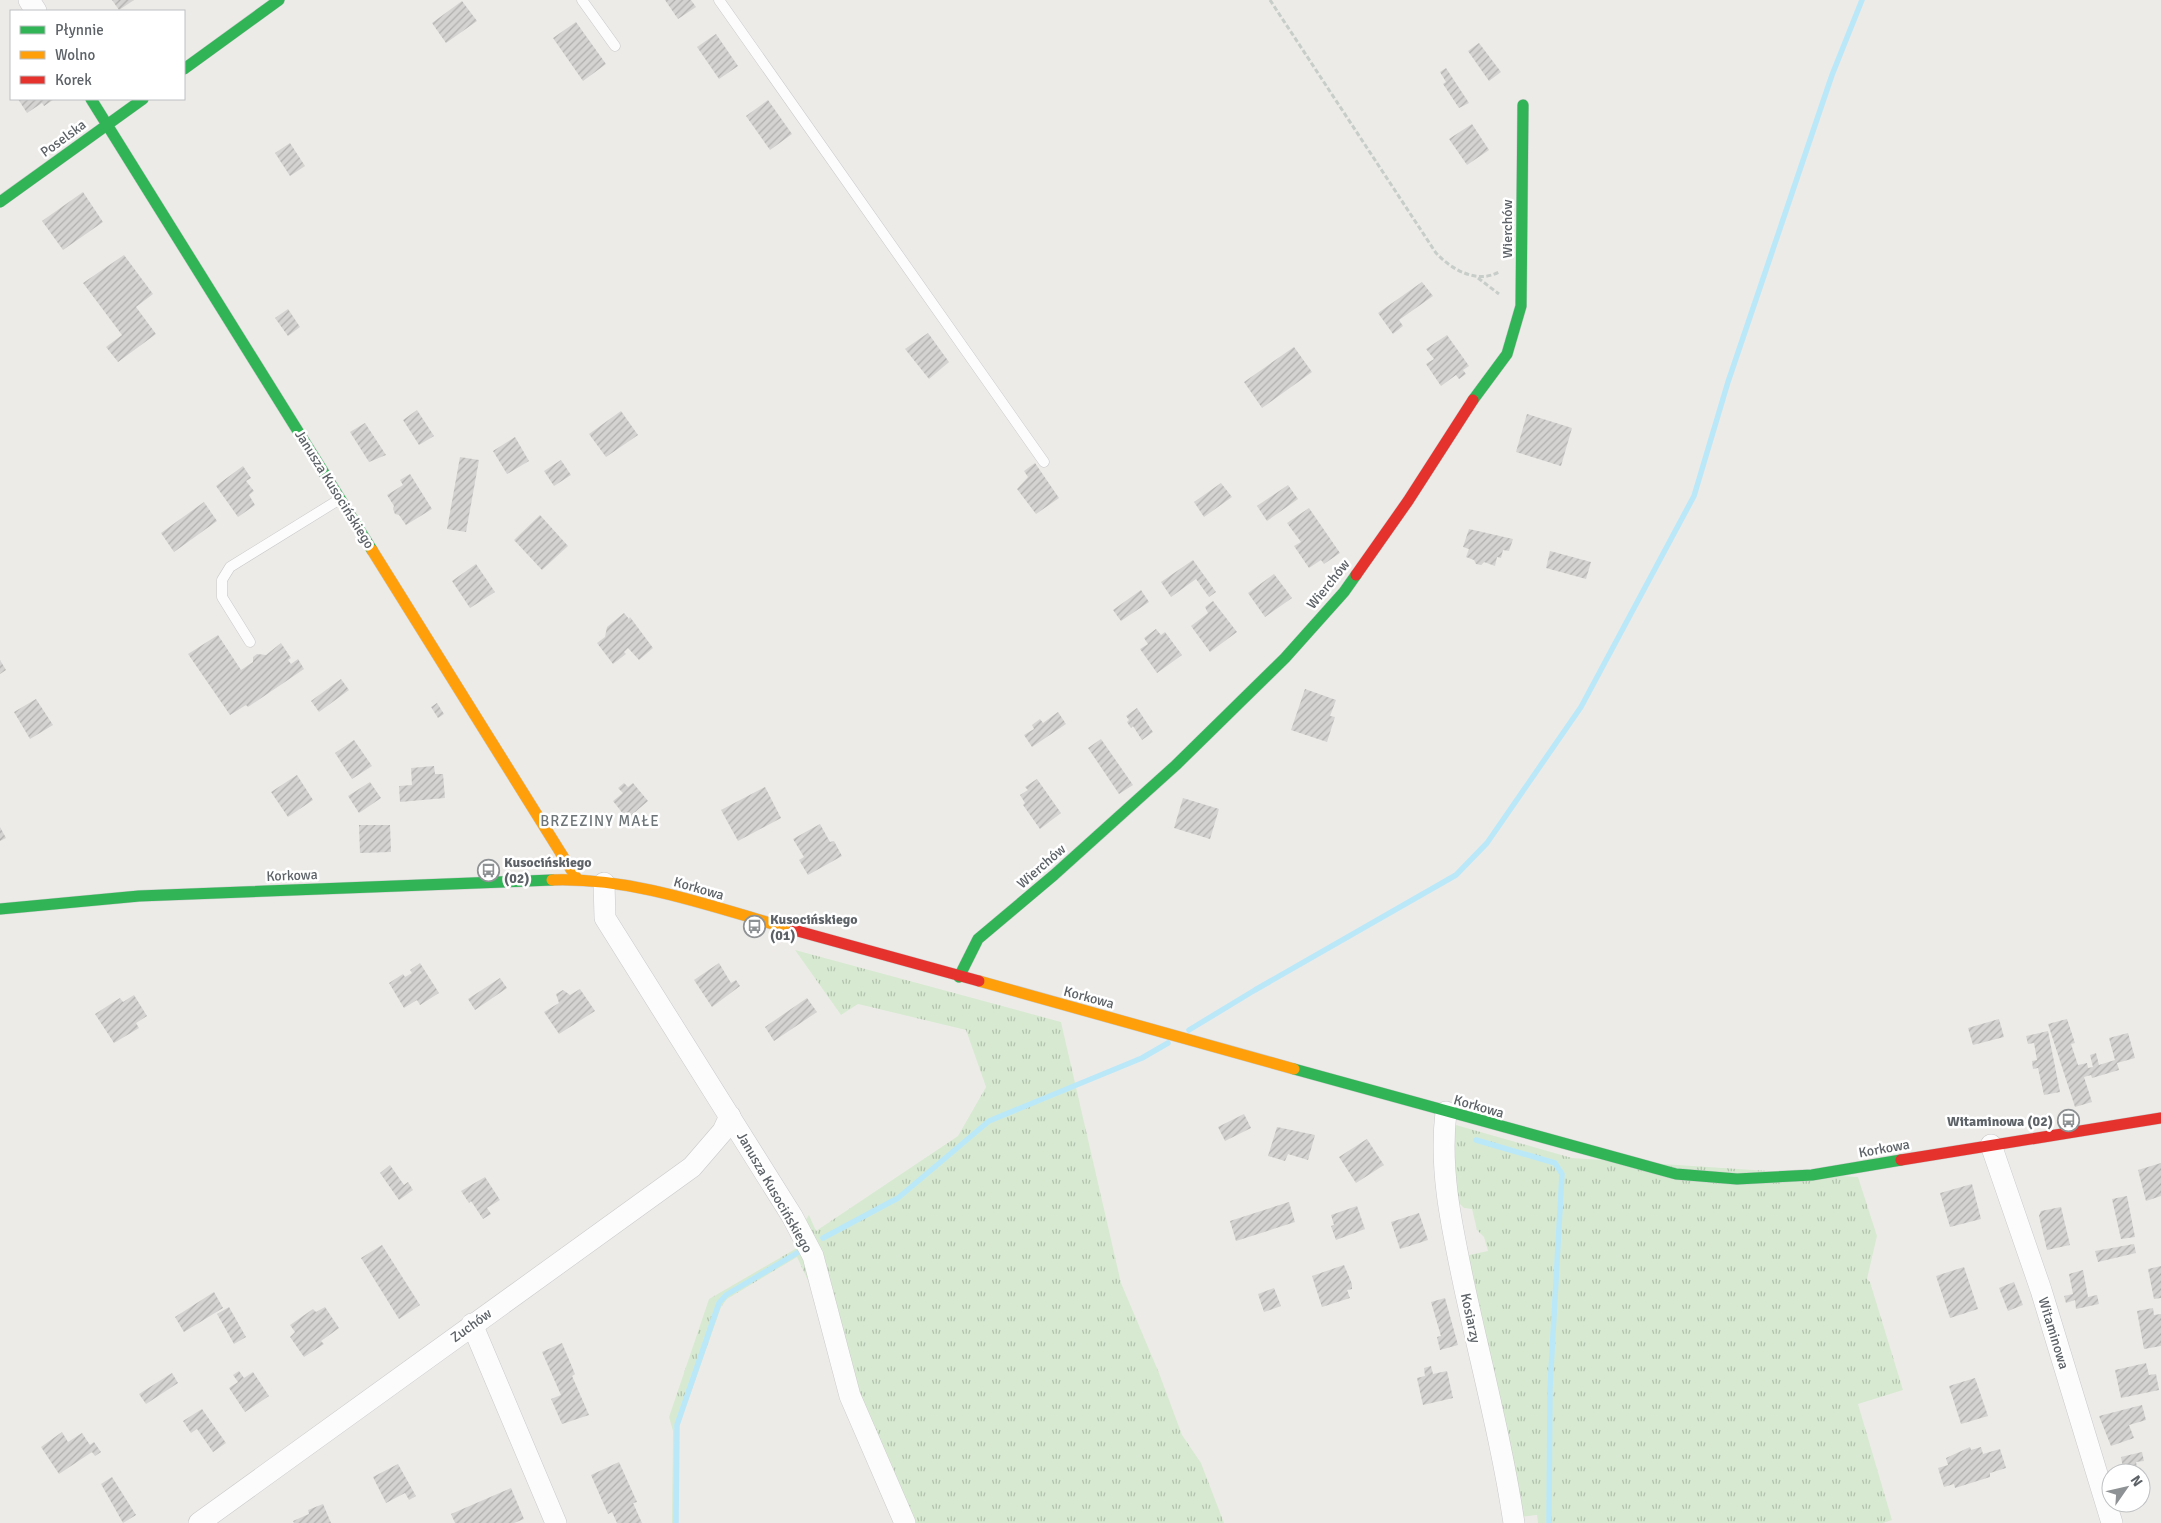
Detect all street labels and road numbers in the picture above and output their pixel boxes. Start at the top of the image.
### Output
street label: Poselska [37,116,89,161]
street label: Wierchów [1499,199,1516,259]
street label: Janusza Kusocińskiego [291,427,378,552]
street label: Wierchów [1303,556,1354,613]
street label: Wierchów [1013,841,1069,892]
street label: Korkowa [266,866,318,885]
street label: Korkowa [672,873,726,904]
street label: Korkowa [1062,983,1116,1012]
street label: Korkowa [1452,1091,1506,1122]
street label: Janusza Kusocińskiego [733,1129,816,1256]
street label: Korkowa [1857,1136,1911,1161]
street label: Kosiarzy [1457,1292,1484,1345]
street label: Witaminowa [2035,1295,2073,1371]
street label: Zuchów [447,1305,495,1346]

